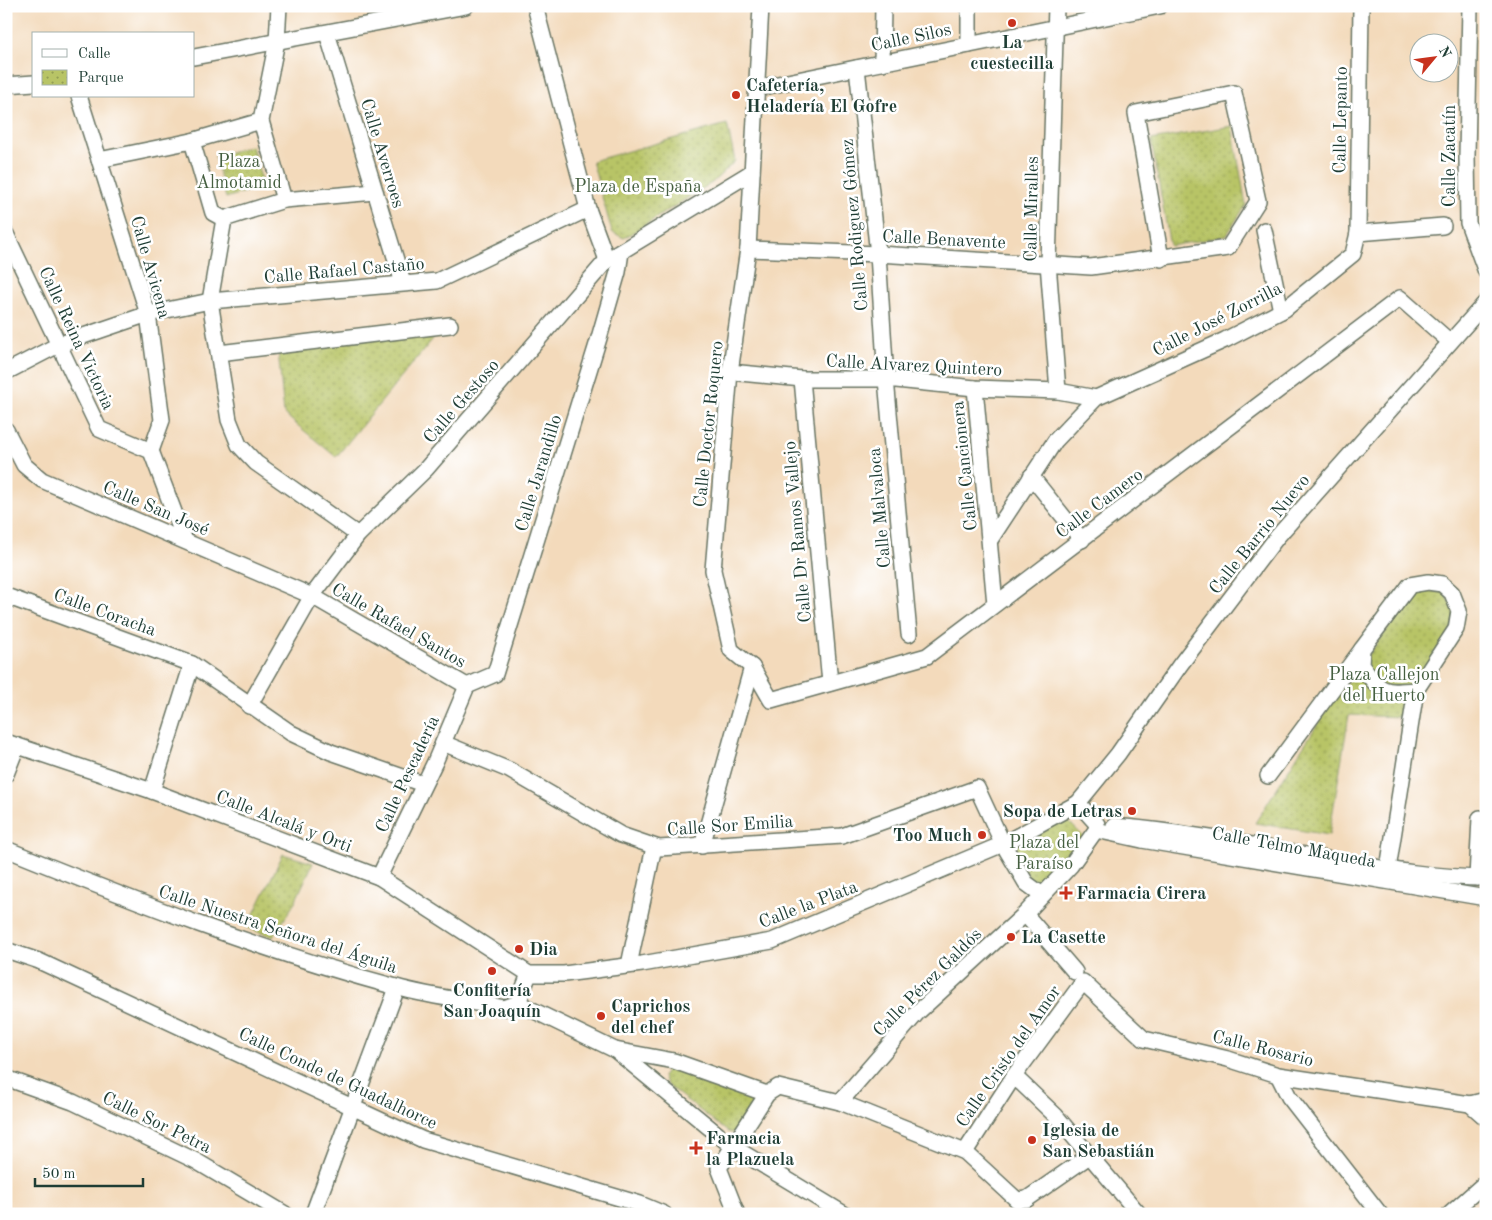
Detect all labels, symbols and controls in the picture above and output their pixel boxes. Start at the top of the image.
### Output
marker: La cuestecilla [1006,17,1018,29]
street label: Calle Silos [869,21,953,55]
legend [32,32,195,98]
north arrow [1410,32,1460,82]
place label: La cuestecilla [970,34,1054,73]
text: N [1436,44,1453,61]
text: Calle [78,47,111,62]
street label: Calle Lepanto [1331,66,1351,174]
text: Parque [78,71,124,86]
place label: Cafetería, Heladería El Gofre [746,77,897,116]
marker: Cafetería, Heladería El Gofre [730,89,742,101]
street label: Calle Averroes [357,96,407,210]
street label: Calle Zacatín [1441,105,1459,207]
street label: Calle Rodiguez Gómez [838,138,872,312]
park label: Plaza Almotamid [196,153,282,192]
street label: Calle Miralles [1022,156,1042,262]
park label: Plaza de España [574,178,702,196]
street label: Calle Avicena [127,214,173,321]
street label: Calle Benavente [882,228,1006,252]
street label: Calle Rafael Castaño [263,255,425,287]
street label: Calle Reina Victoria [35,264,117,413]
street label: Calle José Zorrilla [1150,279,1285,360]
street label: Calle Doctor Roquero [691,340,727,508]
street label: Calle Alvarez Quintero [825,352,1003,380]
street label: Calle Gestoso [421,356,503,447]
street label: Calle Cancionera [949,400,981,532]
street label: Calle Jarandillo [513,412,565,534]
street label: Calle Dr Ramos Vallejo [781,440,815,624]
street label: Calle Malvaloca [866,447,894,569]
street label: Calle Camero [1053,465,1147,542]
street label: Calle Barrio Nuevo [1206,471,1313,598]
street label: Calle San José [100,478,211,539]
street label: Calle Rafael Santos [328,580,469,672]
street label: Calle Coracha [51,586,158,640]
park label: Plaza Callejon del Huerto [1328,666,1440,705]
street label: Calle Pescadería [373,713,443,836]
street label: Calle Alcalá y Orti [213,788,354,856]
place label: Sopa de Letras [1003,803,1122,821]
marker: Sopa de Letras [1126,805,1138,817]
street label: Calle Sor Emilia [666,813,794,839]
street label: Calle Telmo Maqueda [1210,825,1377,871]
place label: Too Much [893,827,972,845]
marker: Too Much [976,829,988,841]
park label: Plaza del Paraíso [1009,834,1079,873]
street label: Calle la Plata [757,878,860,932]
street label: Calle Nuestra Señora del Águila [156,879,401,977]
place label: Farmacia Cirera [1076,885,1206,903]
marker: Farmacia Cirera [1060,887,1072,899]
street label: Calle Pérez Galdós [870,925,985,1040]
place label: La Casette [1021,929,1106,947]
marker: La Casette [1005,931,1017,943]
place label: Dia [529,941,558,959]
marker: Dia [513,943,525,955]
marker: Confitería San Joaquín [486,965,498,977]
place label: Confitería San Joaquín [443,982,541,1021]
street label: Calle Cristo del Amor [953,982,1065,1131]
place label: Caprichos del chef [611,998,691,1037]
marker: Caprichos del chef [595,1010,607,1022]
street label: Calle Conde de Guadalhorce [235,1025,440,1133]
street label: Calle Rosario [1210,1028,1315,1070]
street label: Calle Sor Petra [99,1089,214,1157]
place label: Iglesia de San Sebastián [1042,1122,1154,1161]
place label: Farmacia la Plazuela [706,1130,794,1169]
marker: Iglesia de San Sebastián [1026,1134,1038,1146]
marker: Farmacia la Plazuela [690,1142,702,1154]
scale bar [35,1155,142,1187]
text: 50 m [42,1167,76,1182]

